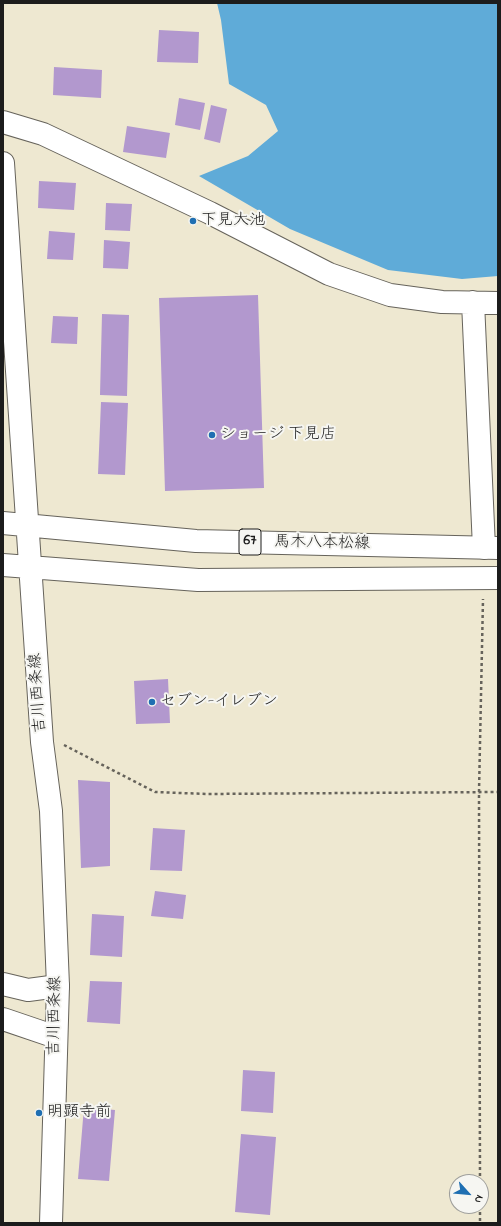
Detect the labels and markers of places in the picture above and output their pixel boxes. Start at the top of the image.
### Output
place label: 下見大池 [201,211,265,231]
marker: 下見大池 [188,216,198,226]
place label: ショージ 下見店 [220,425,336,445]
marker: ショージ 下見店 [207,430,217,440]
place label: セブン-イレブン [160,692,278,712]
marker: セブン-イレブン [147,697,157,707]
place label: 明顕寺前 [47,1103,111,1123]
marker: 明顕寺前 [34,1108,44,1118]

